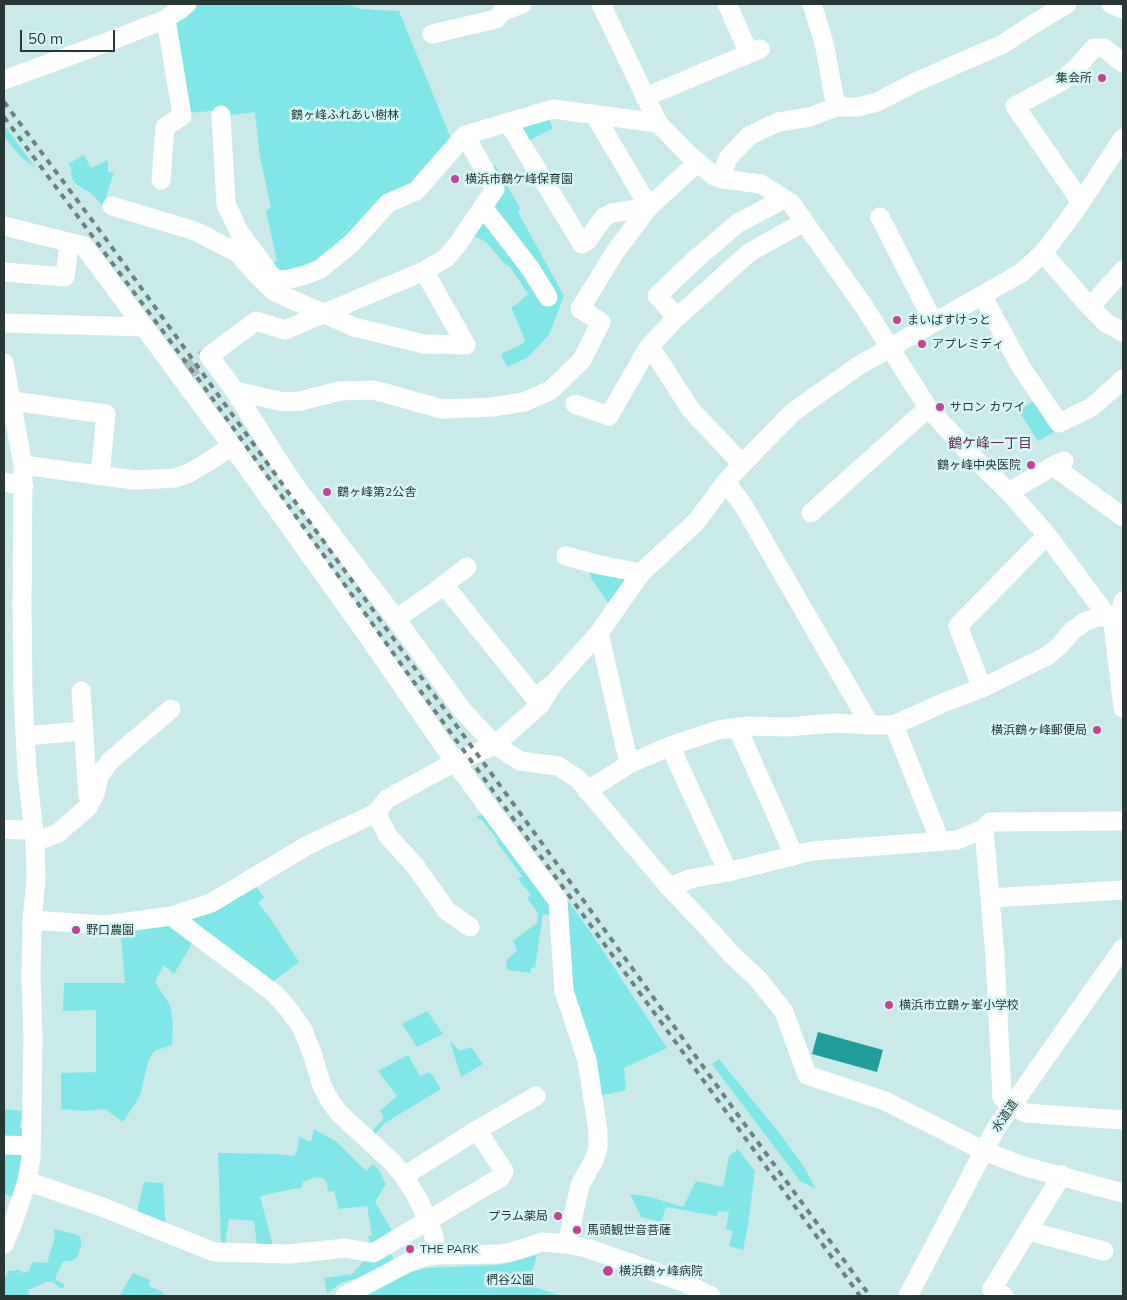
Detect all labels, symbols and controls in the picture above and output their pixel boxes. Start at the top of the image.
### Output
scale bar [22,20,118,52]
text: 50 m [28,29,63,48]
place label: 集会所 [1056,71,1092,85]
marker: 集会所 [1096,72,1108,84]
park label: 鶴ヶ峰ふれあい樹林 [291,108,399,122]
place label: 横浜市鶴ケ峰保育園 [465,172,573,186]
marker: 横浜市鶴ケ峰保育園 [449,173,461,185]
place label: まいばすけっと [907,313,991,327]
marker: まいばすけっと [891,314,903,326]
place label: アプレミディ [932,337,1004,351]
marker: アプレミディ [916,338,928,350]
place label: サロン カワイ [950,400,1025,414]
marker: サロン カワイ [934,401,946,413]
district label: 鶴ケ峰一丁目 [948,436,1032,452]
place label: 鶴ヶ峰中央医院 [937,458,1021,472]
marker: 鶴ヶ峰中央医院 [1025,459,1037,471]
place label: 鶴ヶ峰第2公舎 [337,485,416,499]
marker: 鶴ヶ峰第2公舎 [321,486,333,498]
place label: 横浜鶴ヶ峰郵便局 [991,723,1087,737]
marker: 横浜鶴ヶ峰郵便局 [1091,724,1103,736]
place label: 野口農園 [86,923,134,937]
marker: 野口農園 [70,924,82,936]
place label: 横浜市立鶴ヶ峯小学校 [899,998,1019,1012]
marker: 横浜市立鶴ヶ峯小学校 [883,999,895,1011]
street label: 水道道 [989,1097,1021,1135]
place label: プラム薬局 [488,1209,548,1223]
marker: プラム薬局 [552,1210,564,1222]
place label: 馬頭観世音菩薩 [587,1223,671,1237]
marker: 馬頭観世音菩薩 [571,1224,583,1236]
place label: THE PARK [420,1242,478,1256]
marker: THE PARK [404,1243,416,1255]
marker: 横浜鶴ヶ峰病院 [601,1264,615,1278]
place label: 横浜鶴ヶ峰病院 [619,1264,703,1278]
park label: 椚谷公園 [486,1273,534,1287]

